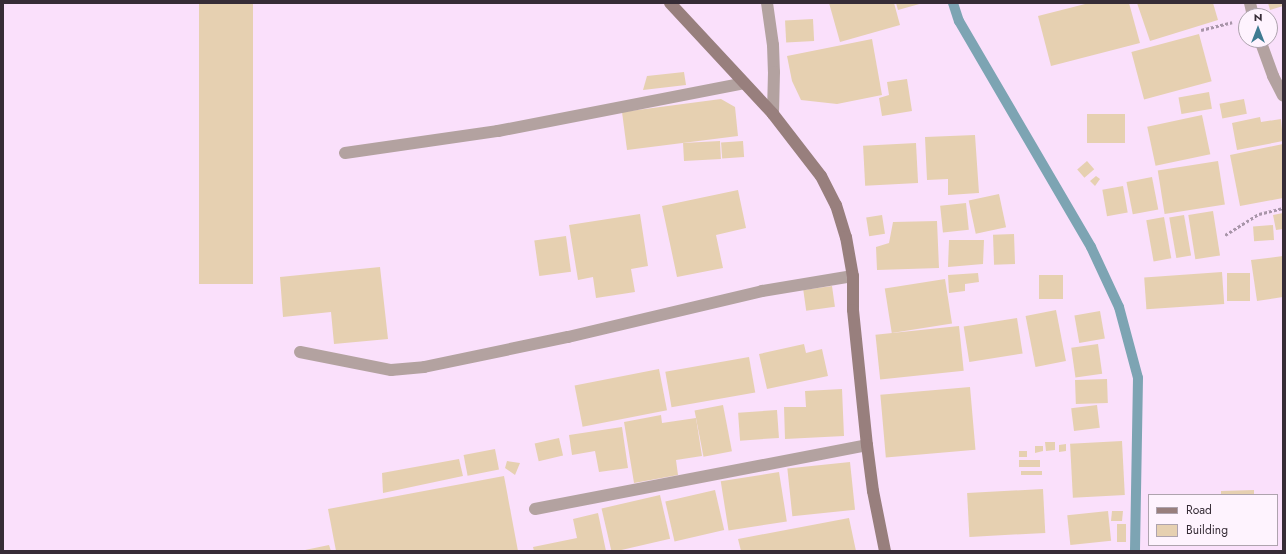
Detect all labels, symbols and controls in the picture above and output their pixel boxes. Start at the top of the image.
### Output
north arrow [1238,8,1278,48]
text: N [1254,9,1262,25]
legend [1148,494,1278,546]
text: Road [1186,501,1212,519]
text: Building [1186,521,1228,539]

